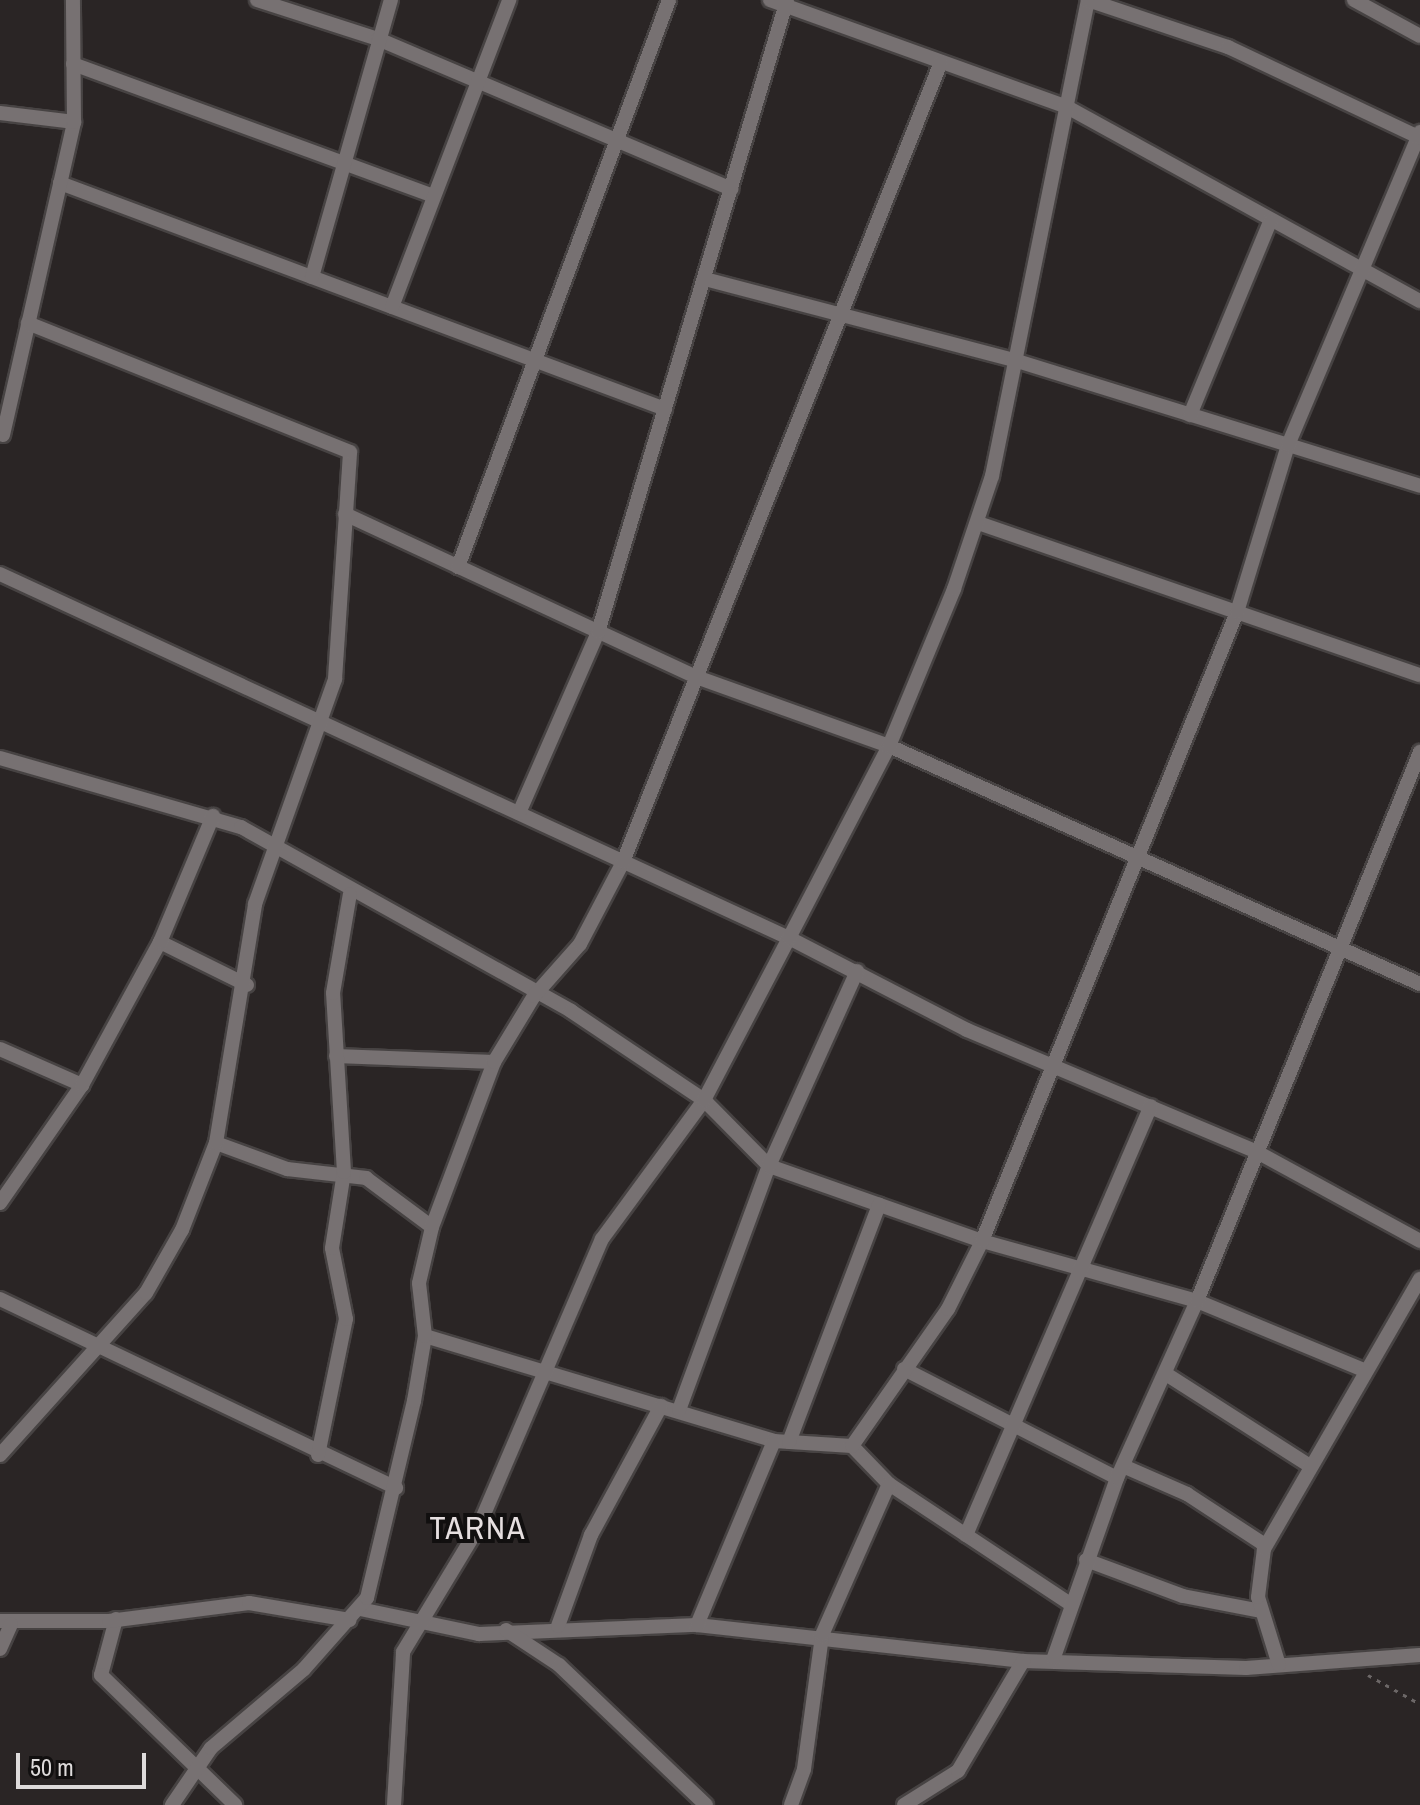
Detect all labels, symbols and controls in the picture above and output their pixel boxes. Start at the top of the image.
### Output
district label: TARNA [429,1509,527,1547]
scale bar [20,1737,150,1787]
text: 50 m [30,1751,74,1783]

